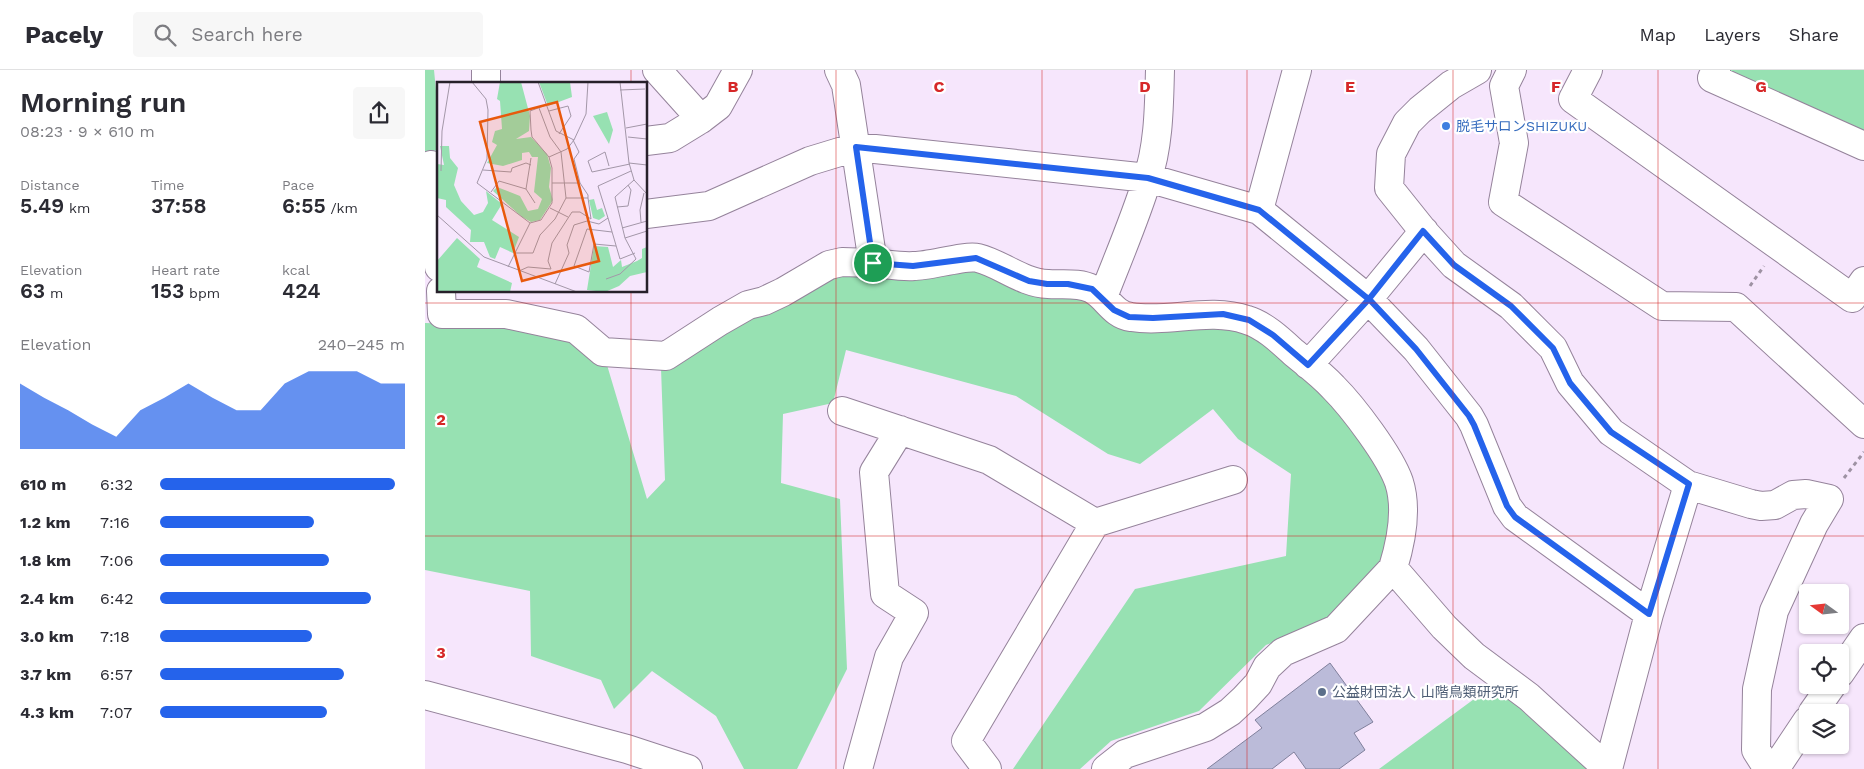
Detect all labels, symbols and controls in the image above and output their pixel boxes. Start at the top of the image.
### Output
search box [133,12,483,57]
text: Pacely [25,21,103,49]
icon: search [151,21,179,49]
text: Search here [191,23,303,46]
text: Map [1639,24,1676,45]
text: Layers [1704,24,1761,45]
text: Share [1789,24,1839,45]
text: B [728,77,739,96]
text: C [934,77,945,96]
text: D [1139,77,1151,96]
text: E [1345,77,1355,96]
text: F [1551,77,1561,96]
text: G [1755,77,1767,96]
inset map [437,82,647,292]
text: Morning run [20,86,186,119]
button: share [353,87,405,139]
place label: 脱毛サロンSHIZUKU [1456,118,1587,134]
marker: 脱毛サロンSHIZUKU [1440,120,1452,132]
text: 08:23 · 9 × 610 m [20,122,155,141]
text: Distance [20,177,80,193]
text: Time [151,177,184,193]
text: Pace [282,177,314,193]
text: 5.49 [20,193,64,218]
text: 37:58 [151,193,206,218]
text: 6:55 [282,193,326,218]
text: km [64,200,90,216]
text: /km [326,200,358,216]
pin [852,242,894,284]
icon: arrive [859,249,887,277]
text: Elevation [20,262,83,278]
text: Heart rate [151,262,220,278]
text: kcal [282,262,310,278]
text: 63 [20,278,45,303]
text: 153 [151,278,184,303]
text: 424 [282,278,320,303]
text: m [45,285,63,301]
text: bpm [184,285,220,301]
text: Elevation [20,335,91,354]
text: 240–245 m [318,335,405,354]
text: 2 [436,410,446,429]
text: 610 m [20,475,66,494]
text: 6:32 [100,475,133,494]
text: 1.2 km [20,513,71,532]
text: 7:16 [100,513,130,532]
text: 1.8 km [20,551,71,570]
text: 7:06 [100,551,133,570]
north arrow [1799,584,1849,634]
map controls [1799,584,1849,754]
text: 2.4 km [20,589,74,608]
text: 6:42 [100,589,134,608]
text: 3.0 km [20,627,74,646]
text: 7:18 [100,627,130,646]
text: 3 [436,643,446,662]
button: locate [1799,644,1849,694]
text: 3.7 km [20,665,71,684]
text: 6:57 [100,665,133,684]
place label: 公益財団法人 山階鳥類研究所 [1332,684,1519,700]
marker: 公益財団法人 山階鳥類研究所 [1316,686,1328,698]
text: 4.3 km [20,703,74,722]
text: 7:07 [100,703,132,722]
button: layers [1799,704,1849,754]

